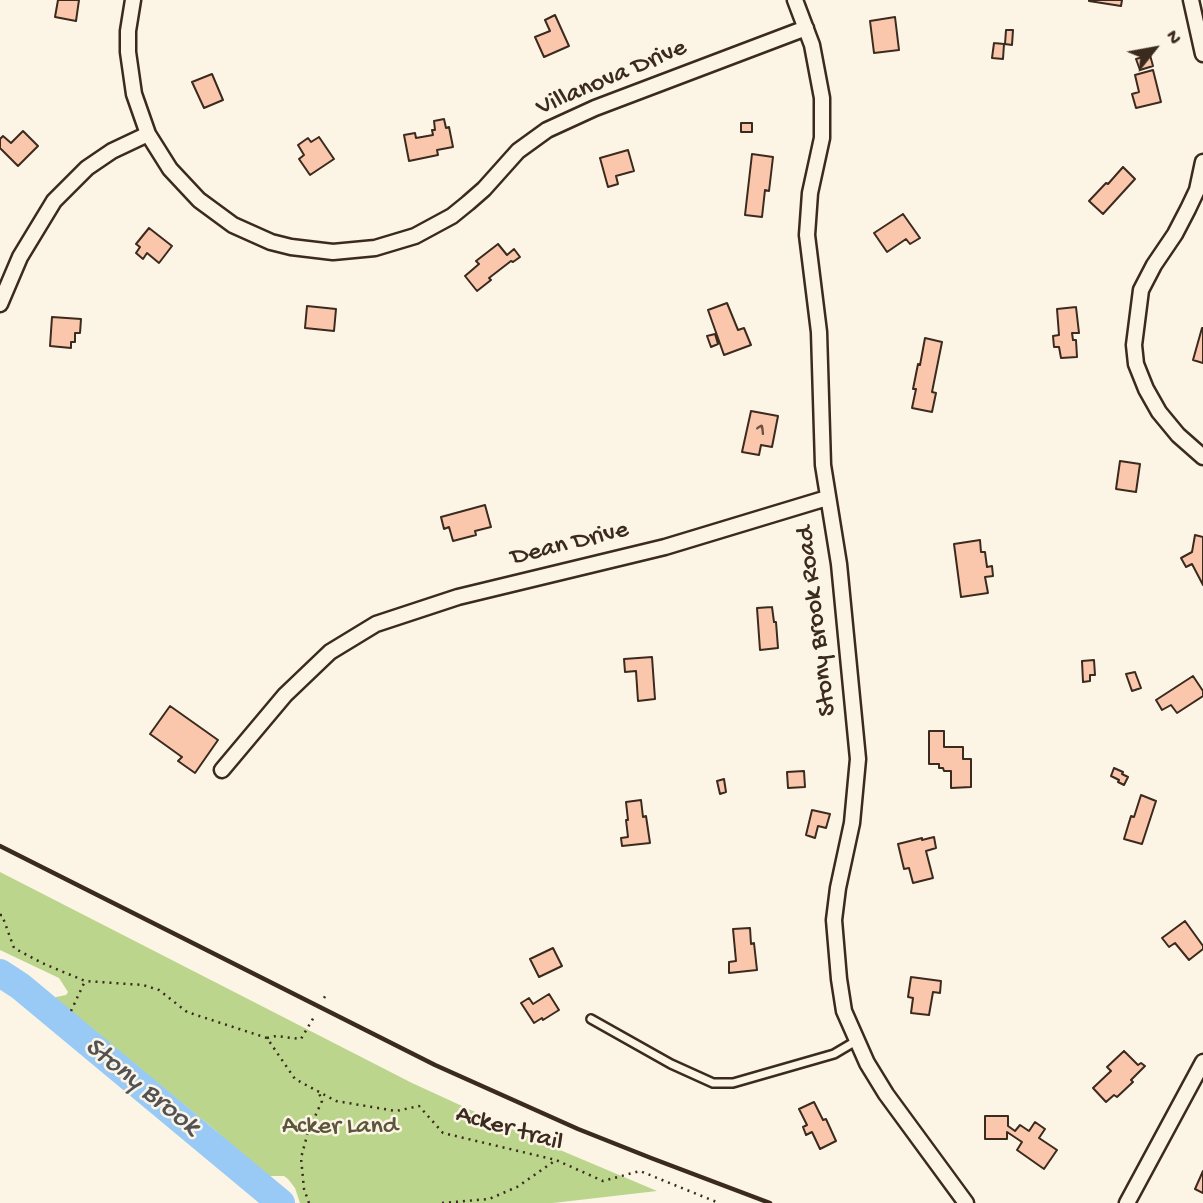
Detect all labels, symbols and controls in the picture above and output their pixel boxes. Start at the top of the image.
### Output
north arrow [1119,14,1189,84]
text: N [1159,27,1185,49]
street label: Villanova Drive [532,33,692,125]
house number: 1 [756,417,766,445]
street label: Dean Drive [508,515,632,575]
street label: Stony Brook Road [791,524,845,718]
water label: Stony Brook [77,1031,205,1145]
street label: Acker trail [452,1100,566,1160]
park label: Acker Land [282,1112,398,1144]

